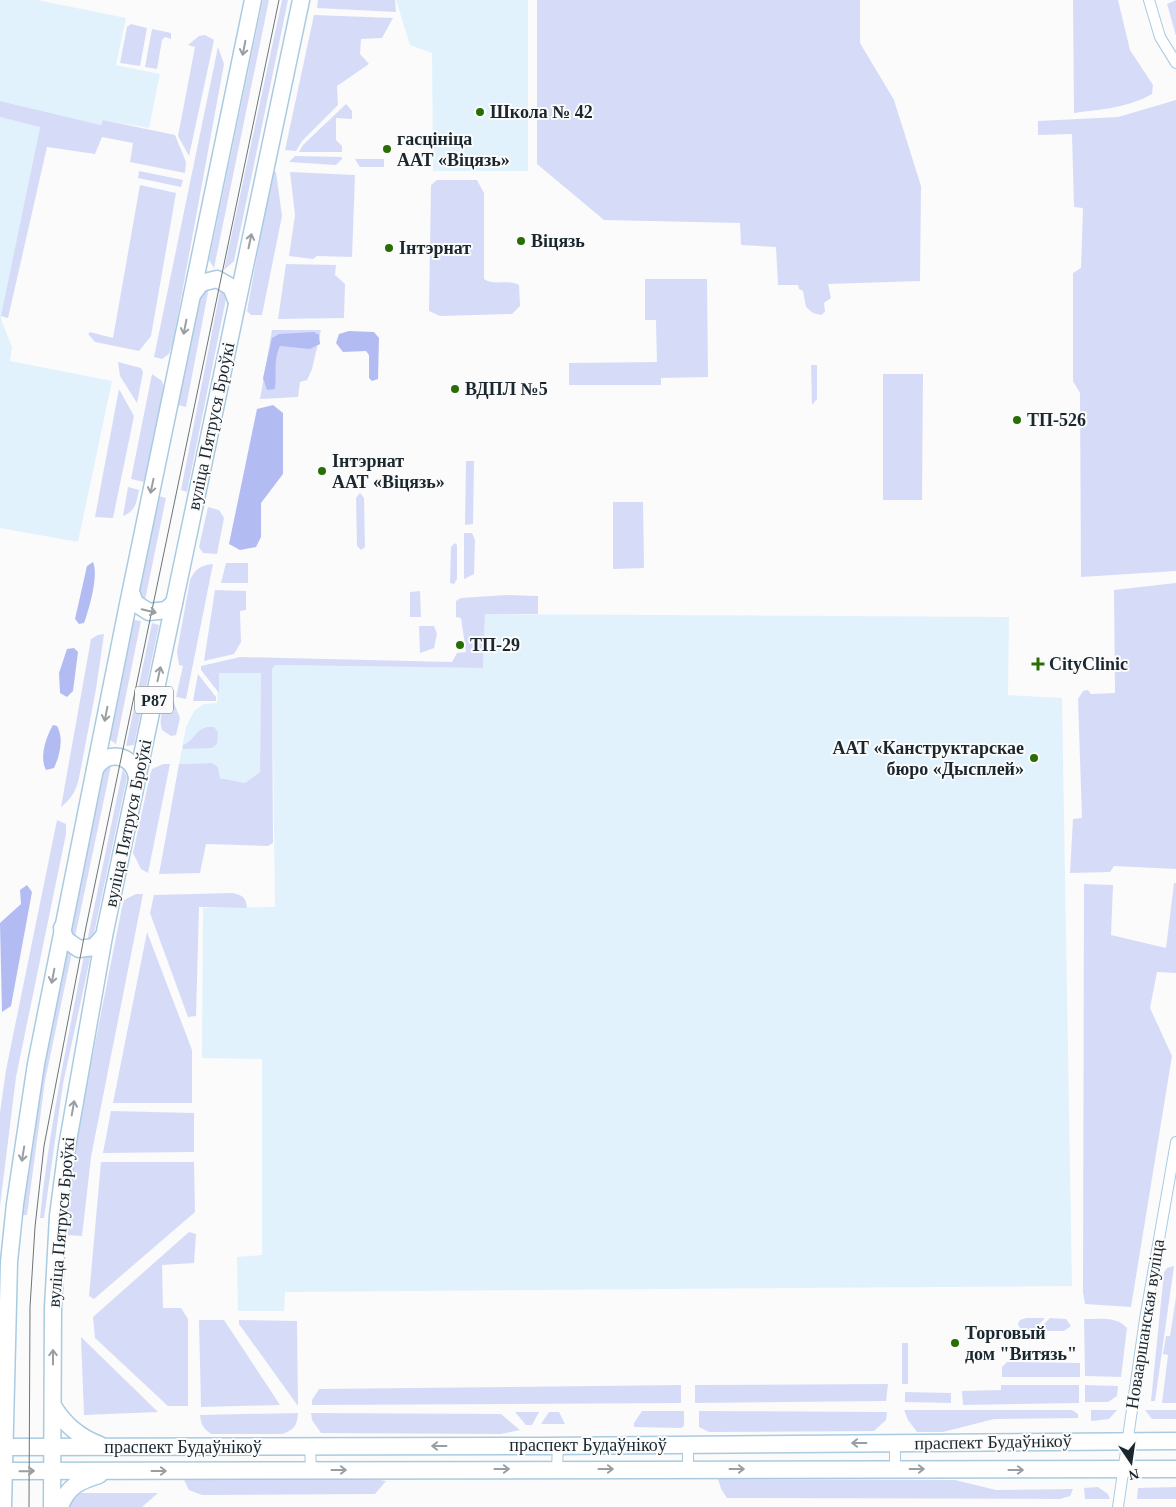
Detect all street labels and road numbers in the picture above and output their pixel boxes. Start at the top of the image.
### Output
street label: вуліца Пятруся Броўкі [183,340,239,512]
road number: Р87 [135,686,173,714]
street label: вуліца Пятруся Броўкі [100,737,156,909]
street label: вуліца Пятруся Броўкі [44,1136,78,1308]
street label: Новааршанская вуліца [1122,1238,1168,1410]
street label: праспект Будаўнікоў [914,1431,1072,1453]
street label: праспект Будаўнікоў [509,1435,667,1455]
street label: праспект Будаўнікоў [104,1437,262,1457]

